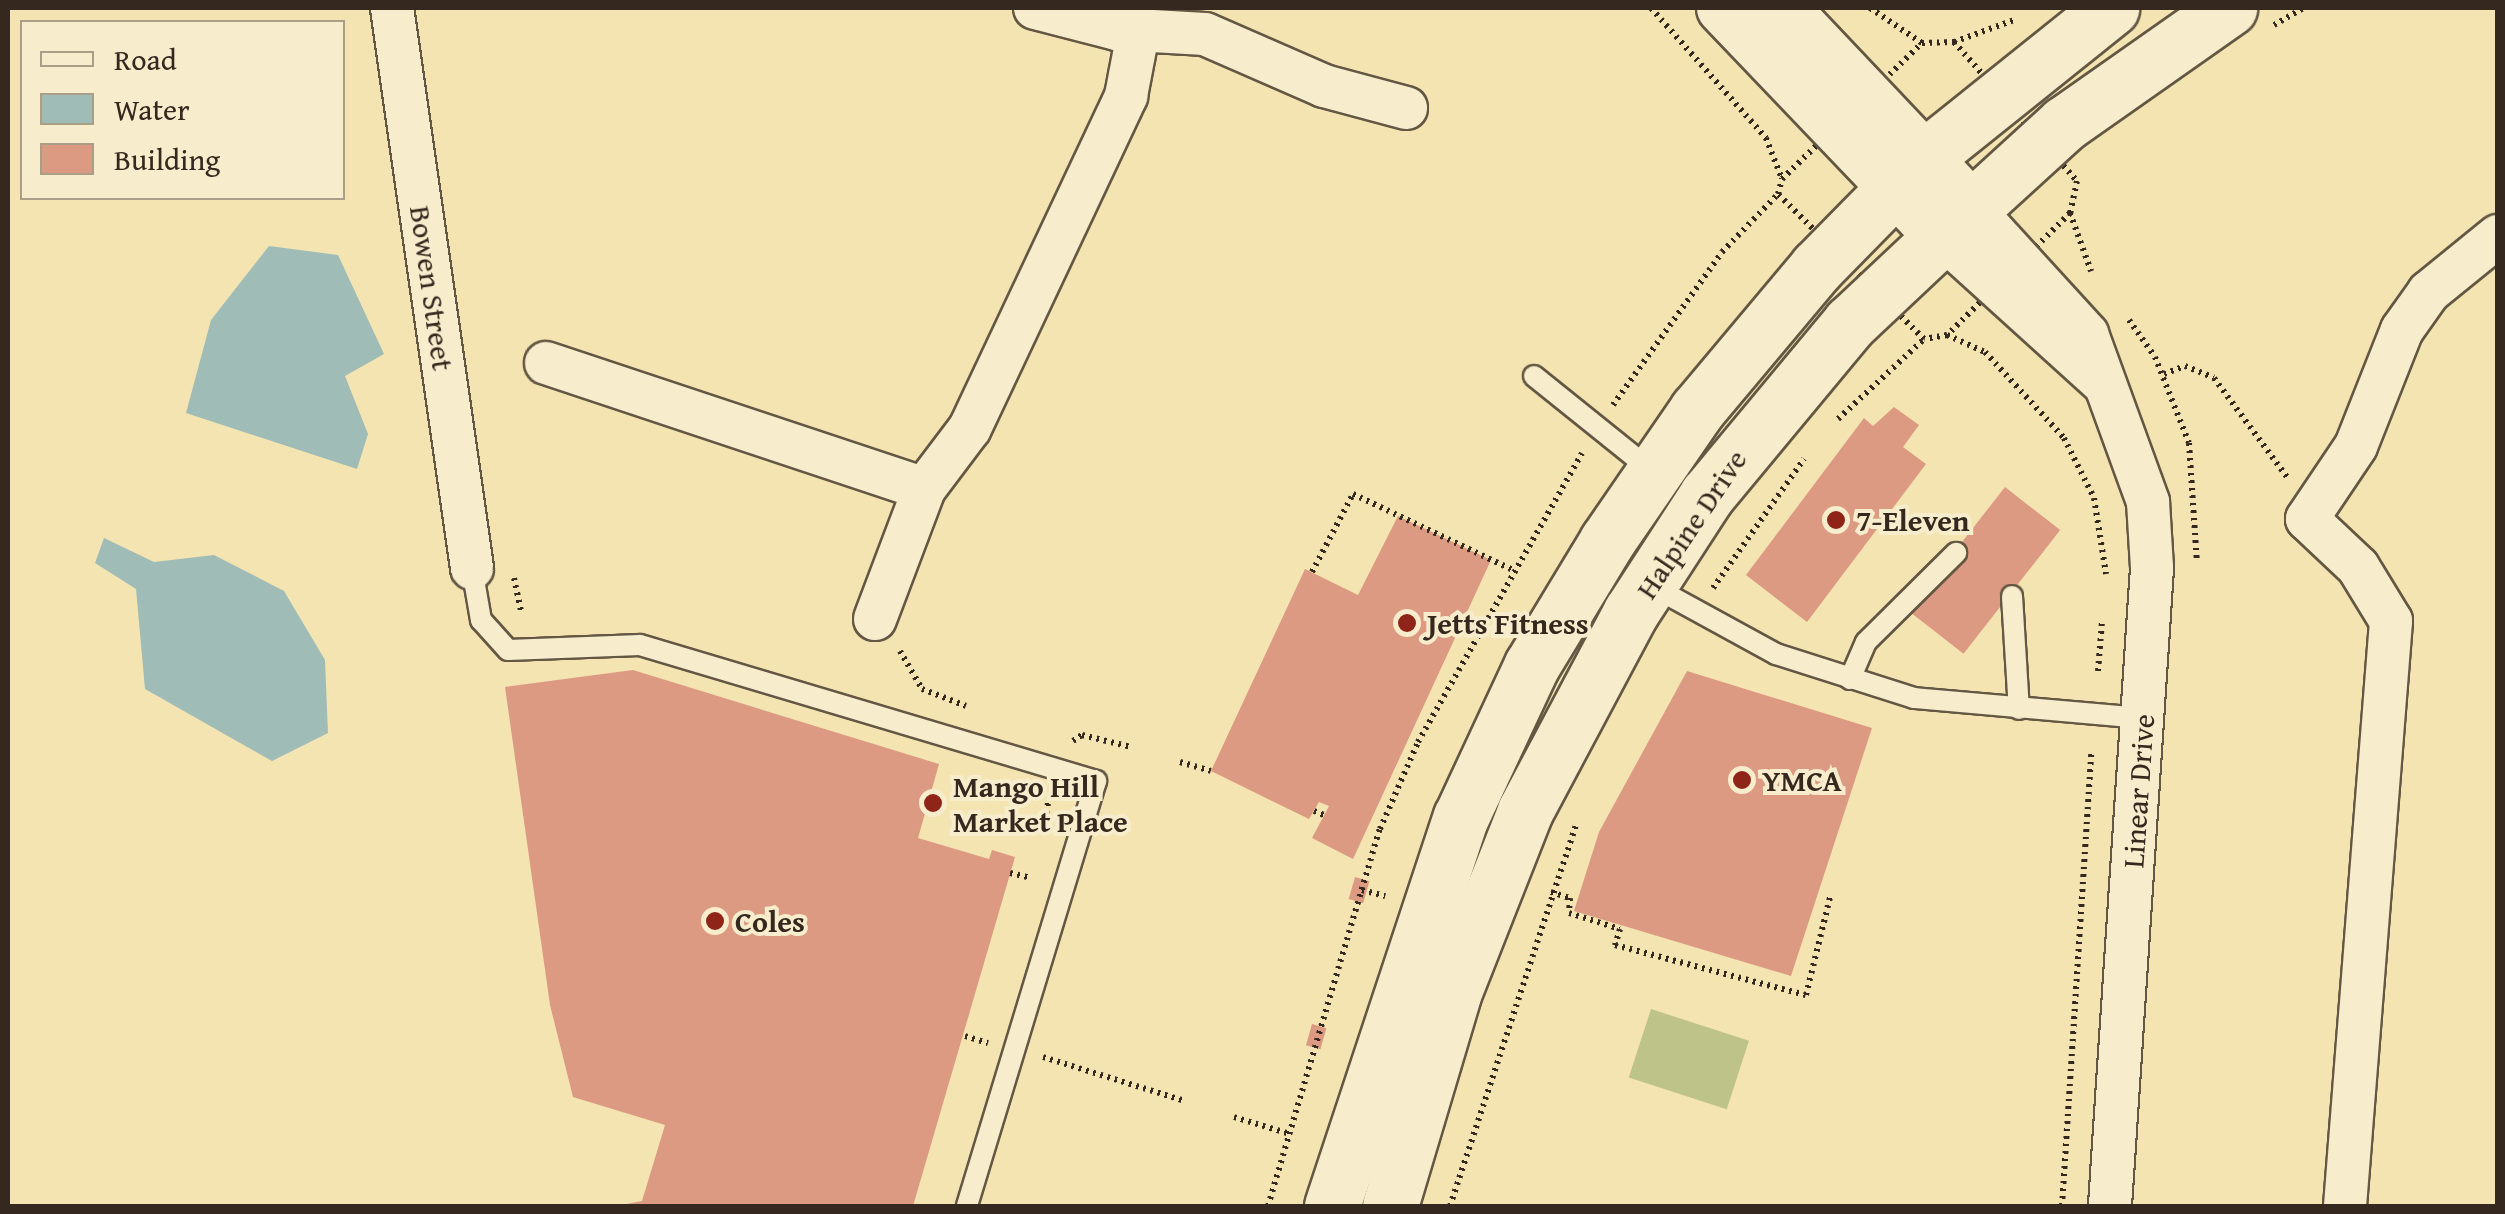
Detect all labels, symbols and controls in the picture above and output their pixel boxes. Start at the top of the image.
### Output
legend [20,20,345,200]
text: Road [114,37,177,81]
text: Water [114,87,190,131]
text: Building [114,137,220,181]
street label: Bowen Street [403,203,461,373]
street label: Halpine Drive [1628,443,1754,605]
place label: 7-Eleven [1856,502,1970,538]
marker: 7-Eleven [1825,509,1847,531]
place label: Jetts Fitness [1427,605,1589,641]
marker: Jetts Fitness [1396,612,1418,634]
street label: Linear Drive [2115,713,2161,869]
place label: YMCA [1762,762,1842,798]
place label: Mango Hill Market Place [953,768,1128,838]
marker: YMCA [1731,769,1753,791]
marker: Mango Hill Market Place [922,792,944,814]
place label: Coles [735,903,805,939]
marker: Coles [704,910,726,932]

